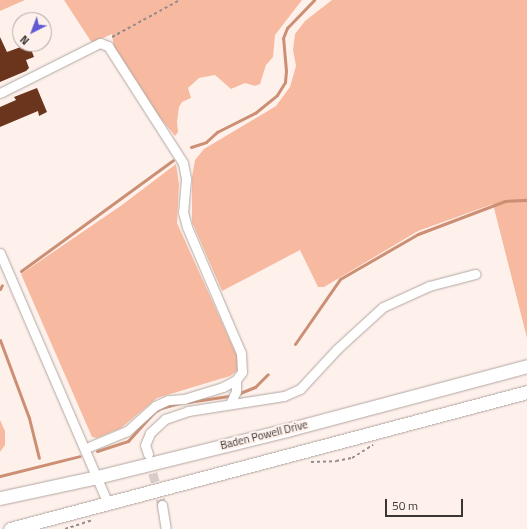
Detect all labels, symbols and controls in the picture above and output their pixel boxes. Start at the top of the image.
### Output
north arrow [12,12,52,52]
text: N [16,32,33,49]
street label: Baden Powell Drive [219,418,309,452]
scale bar [387,491,465,517]
text: 50 m [392,496,418,515]

